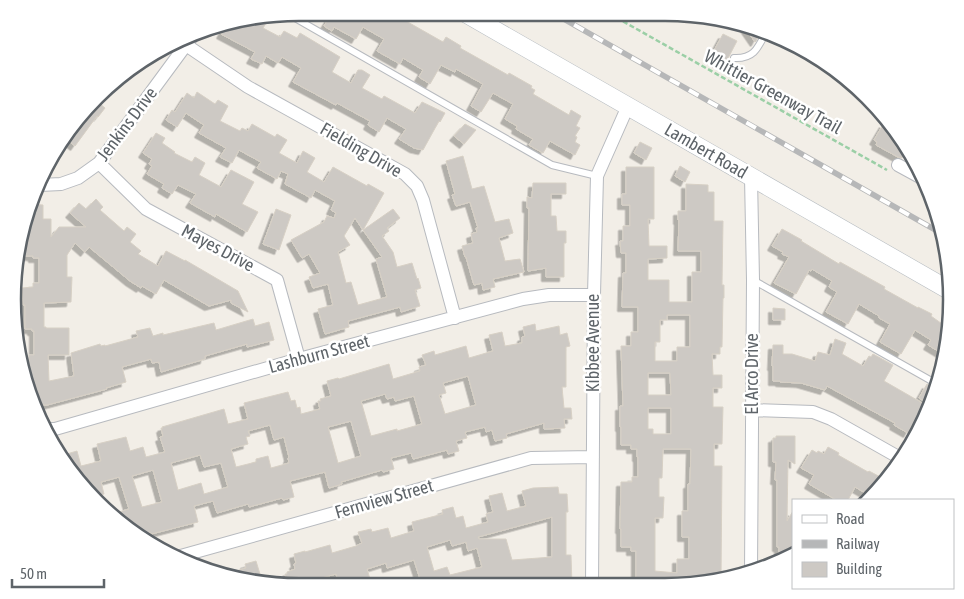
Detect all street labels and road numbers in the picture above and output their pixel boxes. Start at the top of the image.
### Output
street label: Whittier Greenway Trail [701,45,846,138]
street label: Jenkins Drive [92,83,161,165]
street label: Fielding Drive [317,118,406,181]
street label: Lambert Road [661,118,751,183]
street label: Mayes Drive [178,220,258,276]
street label: Kibbee Avenue [582,294,603,392]
street label: Lashburn Street [266,330,372,377]
street label: El Arco Drive [741,333,762,415]
street label: Fernview Street [332,474,435,523]

